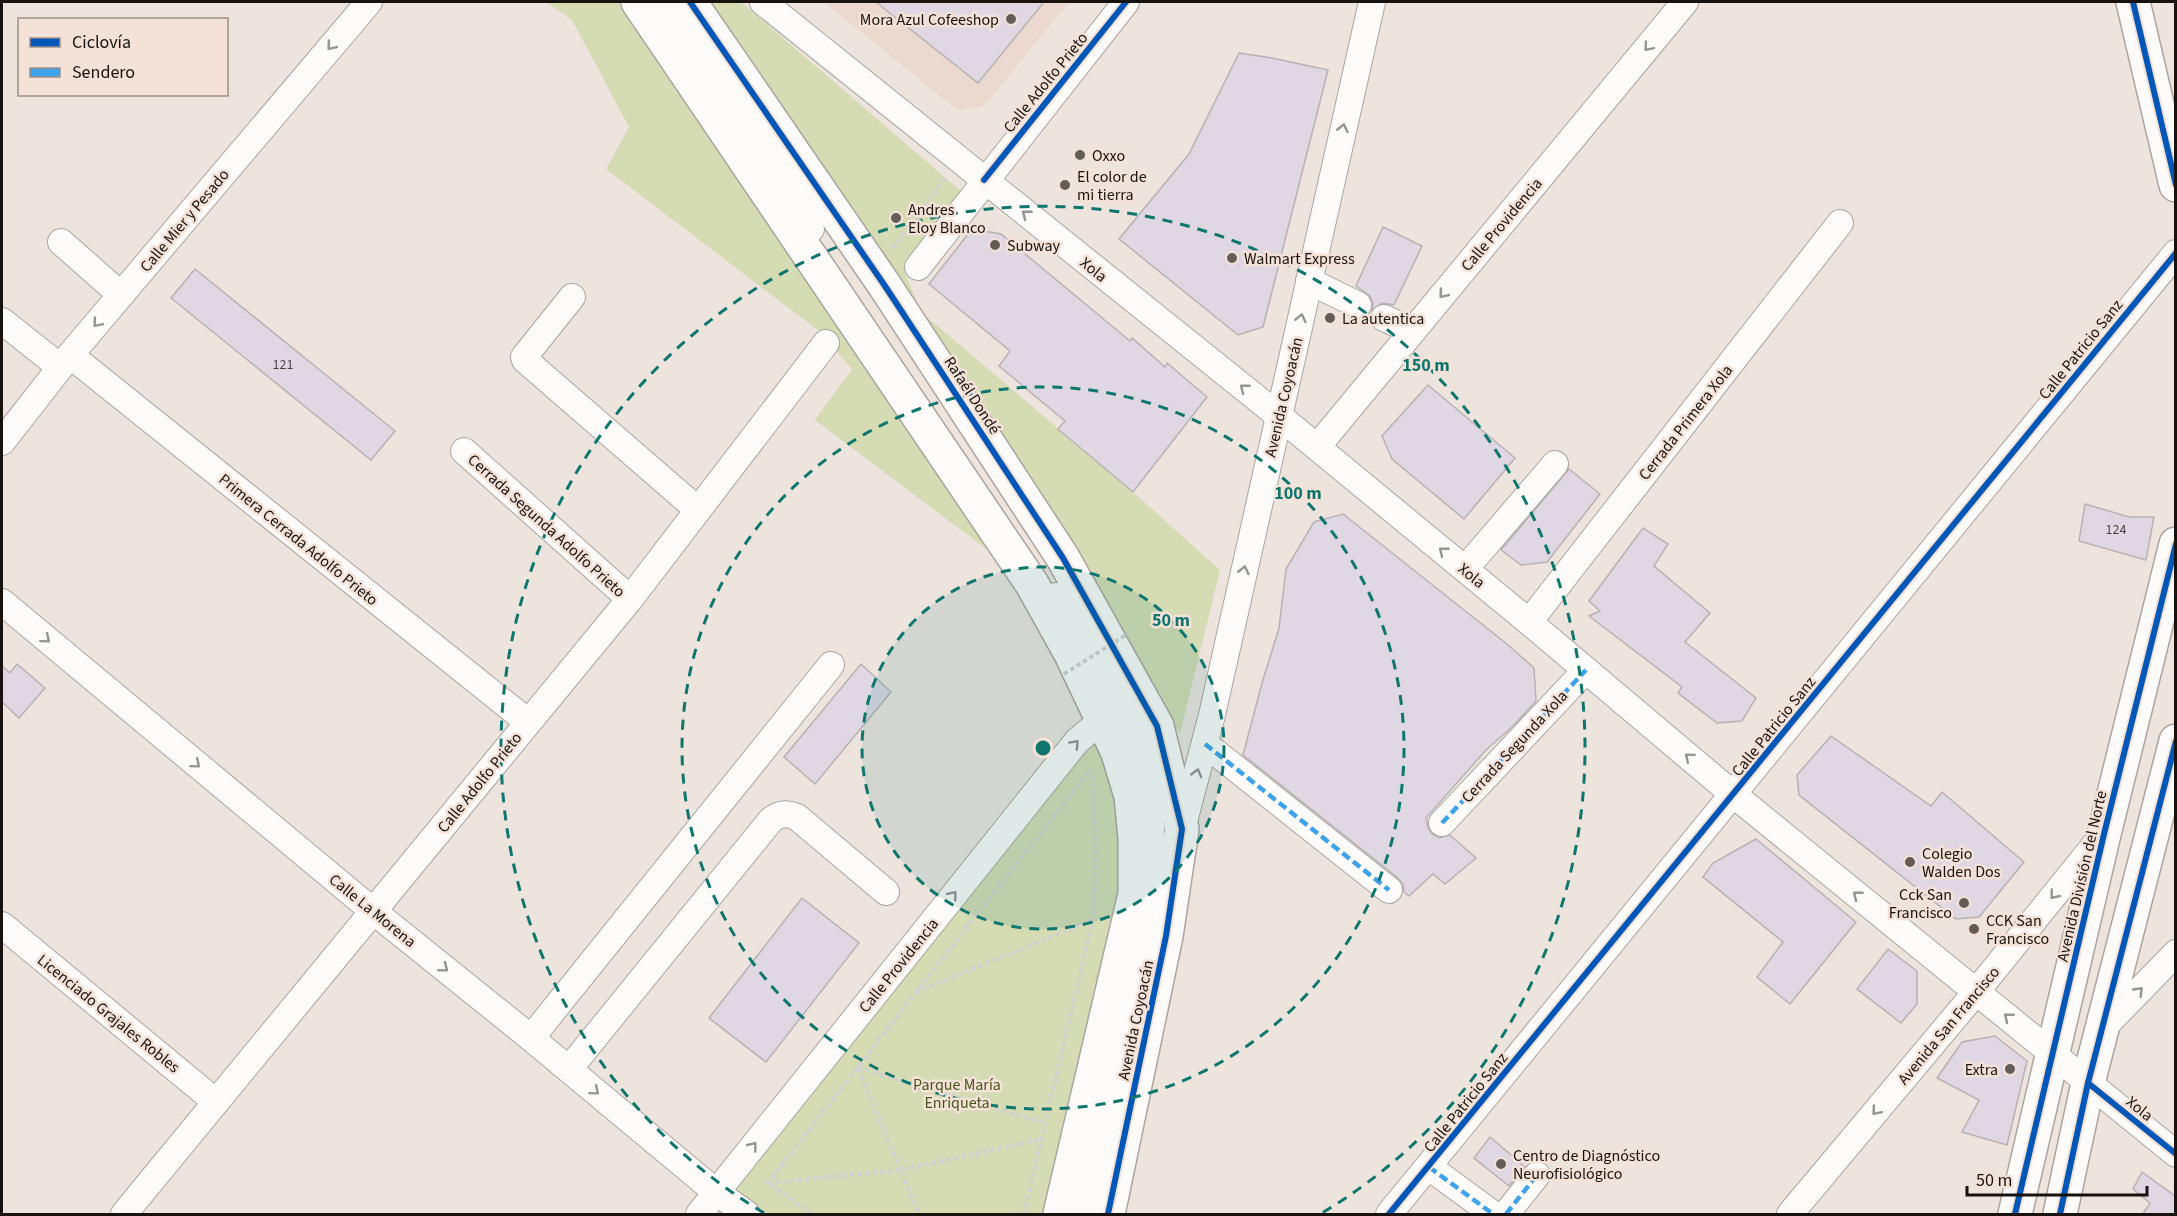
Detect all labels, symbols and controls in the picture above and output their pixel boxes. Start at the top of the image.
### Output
place label: Mora Azul Cofeeshop [860,9,999,31]
marker: Mora Azul Cofeeshop [1004,12,1018,26]
legend [18,18,228,96]
street label: Calle Adolfo Prieto [998,28,1093,137]
text: Ciclovía [72,30,131,55]
one-way arrow [328,39,339,50]
one-way arrow [1644,40,1655,51]
text: Sendero [72,60,135,85]
one-way arrow [1336,123,1349,133]
place label: Oxxo [1092,145,1125,167]
marker: Oxxo [1073,148,1087,162]
street label: Calle Mier y Pesado [135,164,234,277]
place label: El color de mi tierra [1077,166,1147,206]
street label: Calle Providencia [1456,173,1547,276]
marker: El color de mi tierra [1058,178,1072,192]
place label: Andres Eloy Blanco [908,199,986,239]
one-way arrow [1022,210,1033,221]
marker: Andres Eloy Blanco [889,211,903,225]
place label: Subway [1007,235,1060,257]
marker: Subway [988,238,1002,252]
place label: Walmart Express [1244,248,1355,270]
marker: Walmart Express [1225,251,1239,265]
street label: Xola [1075,252,1112,287]
one-way arrow [1439,287,1450,298]
street label: Calle Patricio Sanz [2034,295,2128,404]
place label: La autentica [1342,308,1424,330]
marker: La autentica [1323,311,1337,325]
one-way arrow [1294,313,1307,323]
one-way arrow [93,316,104,327]
street label: Avenida Coyoacán [1259,335,1308,459]
street label: Rafaél Dondé [939,352,1006,439]
text: 150 m [1402,353,1450,378]
house number: 121 [273,355,293,375]
street label: Cerrada Primera Xola [1634,360,1738,485]
one-way arrow [1239,384,1250,395]
street label: Cerrada Segunda Adolfo Prieto [463,449,630,602]
street label: Primera Cerrada Adolfo Prieto [214,469,383,611]
text: 100 m [1274,481,1322,506]
house number: 124 [2106,520,2126,540]
one-way arrow [1439,548,1450,559]
street label: Xola [1453,558,1490,593]
one-way arrow [1237,566,1250,576]
text: 50 m [1152,608,1190,633]
one-way arrow [40,632,51,643]
street label: Calle Patricio Sanz [1727,672,1821,781]
street label: Cerrada Segunda Xola [1457,685,1573,808]
street label: Calle Adolfo Prieto [432,728,527,837]
centre of rings [1033,738,1053,758]
one-way arrow [1068,740,1079,751]
one-way arrow [1685,754,1696,765]
one-way arrow [189,756,200,767]
one-way arrow [1190,768,1202,779]
street label: Avenida División del Norte [2052,788,2112,964]
place label: Colegio Walden Dos [1922,843,2001,883]
marker: Colegio Walden Dos [1903,855,1917,869]
street label: Calle La Morena [324,869,420,953]
place label: Cck San Francisco [1889,884,1952,924]
one-way arrow [2050,889,2061,900]
one-way arrow [946,891,957,902]
one-way arrow [1852,891,1863,902]
marker: Cck San Francisco [1957,896,1971,910]
place label: CCK San Francisco [1986,910,2049,950]
street label: Calle Providencia [854,914,944,1018]
marker: CCK San Francisco [1967,922,1981,936]
street label: Licenciado Grajales Robles [32,949,185,1078]
street label: Avenida Coyoacán [1112,958,1159,1082]
one-way arrow [437,960,448,971]
street label: Avenida San Francisco [1893,962,2005,1090]
one-way arrow [2132,987,2143,997]
one-way arrow [2004,1014,2015,1025]
street label: Calle Patricio Sanz [1419,1048,1513,1157]
place label: Extra [1965,1059,1998,1081]
marker: Extra [2003,1062,2017,1076]
park label: Parque María Enriqueta [913,1074,1001,1114]
one-way arrow [588,1084,599,1095]
street label: Xola [2121,1091,2158,1126]
one-way arrow [1873,1104,1884,1115]
one-way arrow [745,1142,756,1153]
place label: Centro de Diagnóstico Neurofisiológico [1513,1145,1660,1185]
marker: Centro de Diagnóstico Neurofisiológico [1494,1157,1508,1171]
scale bar [1967,1159,2147,1197]
text: 50 m [1976,1168,2012,1193]

